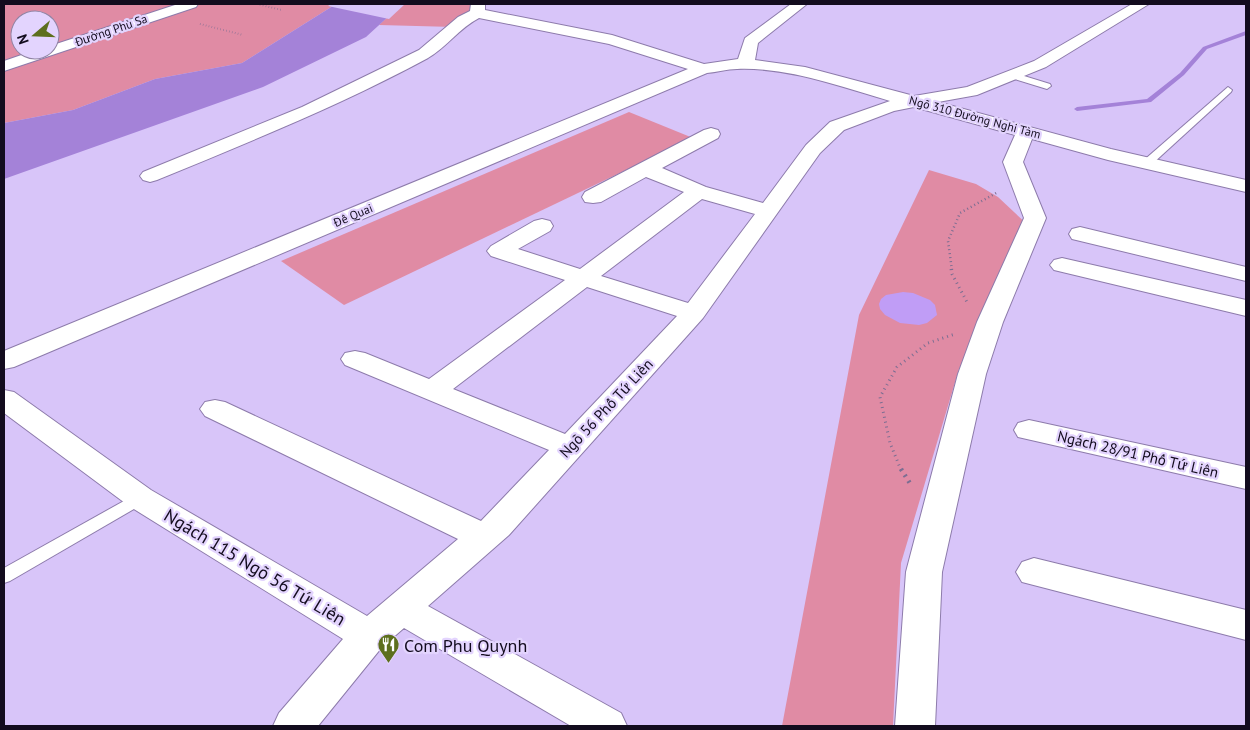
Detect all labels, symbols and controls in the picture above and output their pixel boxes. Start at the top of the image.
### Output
north arrow [10,10,60,60]
street label: Đường Phù Sa [72,11,149,50]
text: N [13,32,33,47]
street label: Ngõ 310 Đường Nghi Tàm [908,92,1042,142]
street label: Đê Quai [330,200,375,230]
street label: Ngõ 56 Phố Tứ Liên [555,354,657,462]
street label: Ngách 28/91 Phố Tứ Liên [1056,426,1220,482]
street label: Ngách 115 Ngõ 56 Tứ Liên [160,504,350,630]
restaurant icon: Com Phu Quynh [376,633,400,664]
place label: Com Phu Quynh [404,634,527,657]

